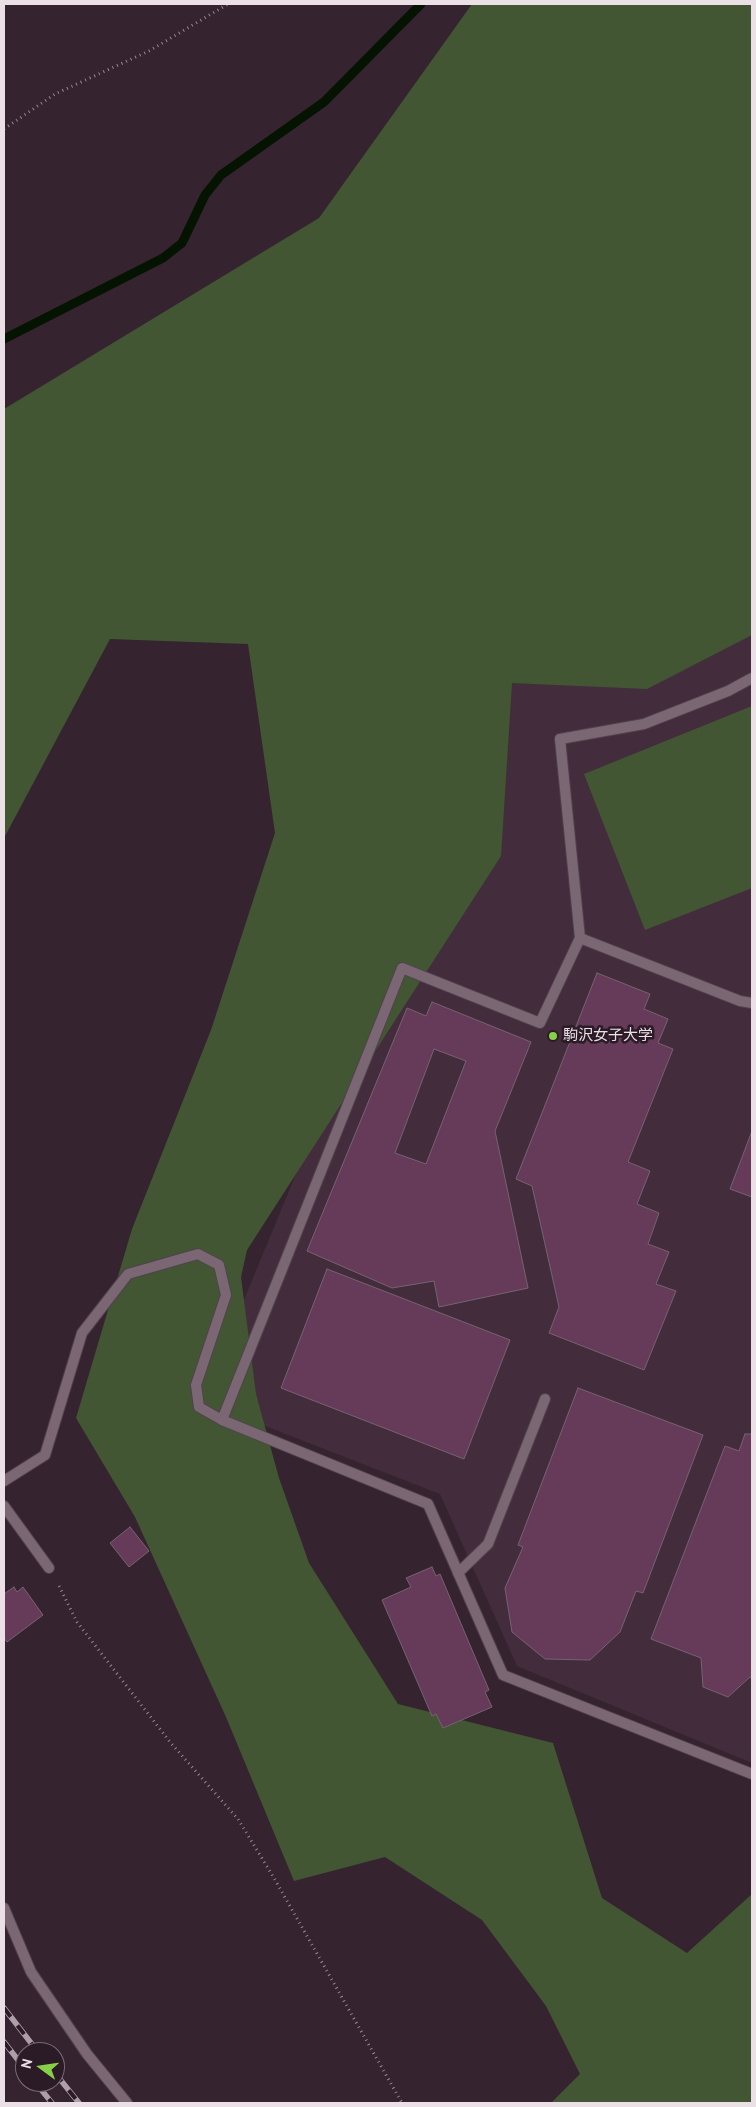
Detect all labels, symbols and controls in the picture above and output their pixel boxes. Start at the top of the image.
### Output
place label: 駒沢女子大学 [563,1027,653,1045]
marker: 駒沢女子大学 [547,1030,559,1042]
north arrow [15,2042,65,2092]
text: N [17,2057,36,2070]

